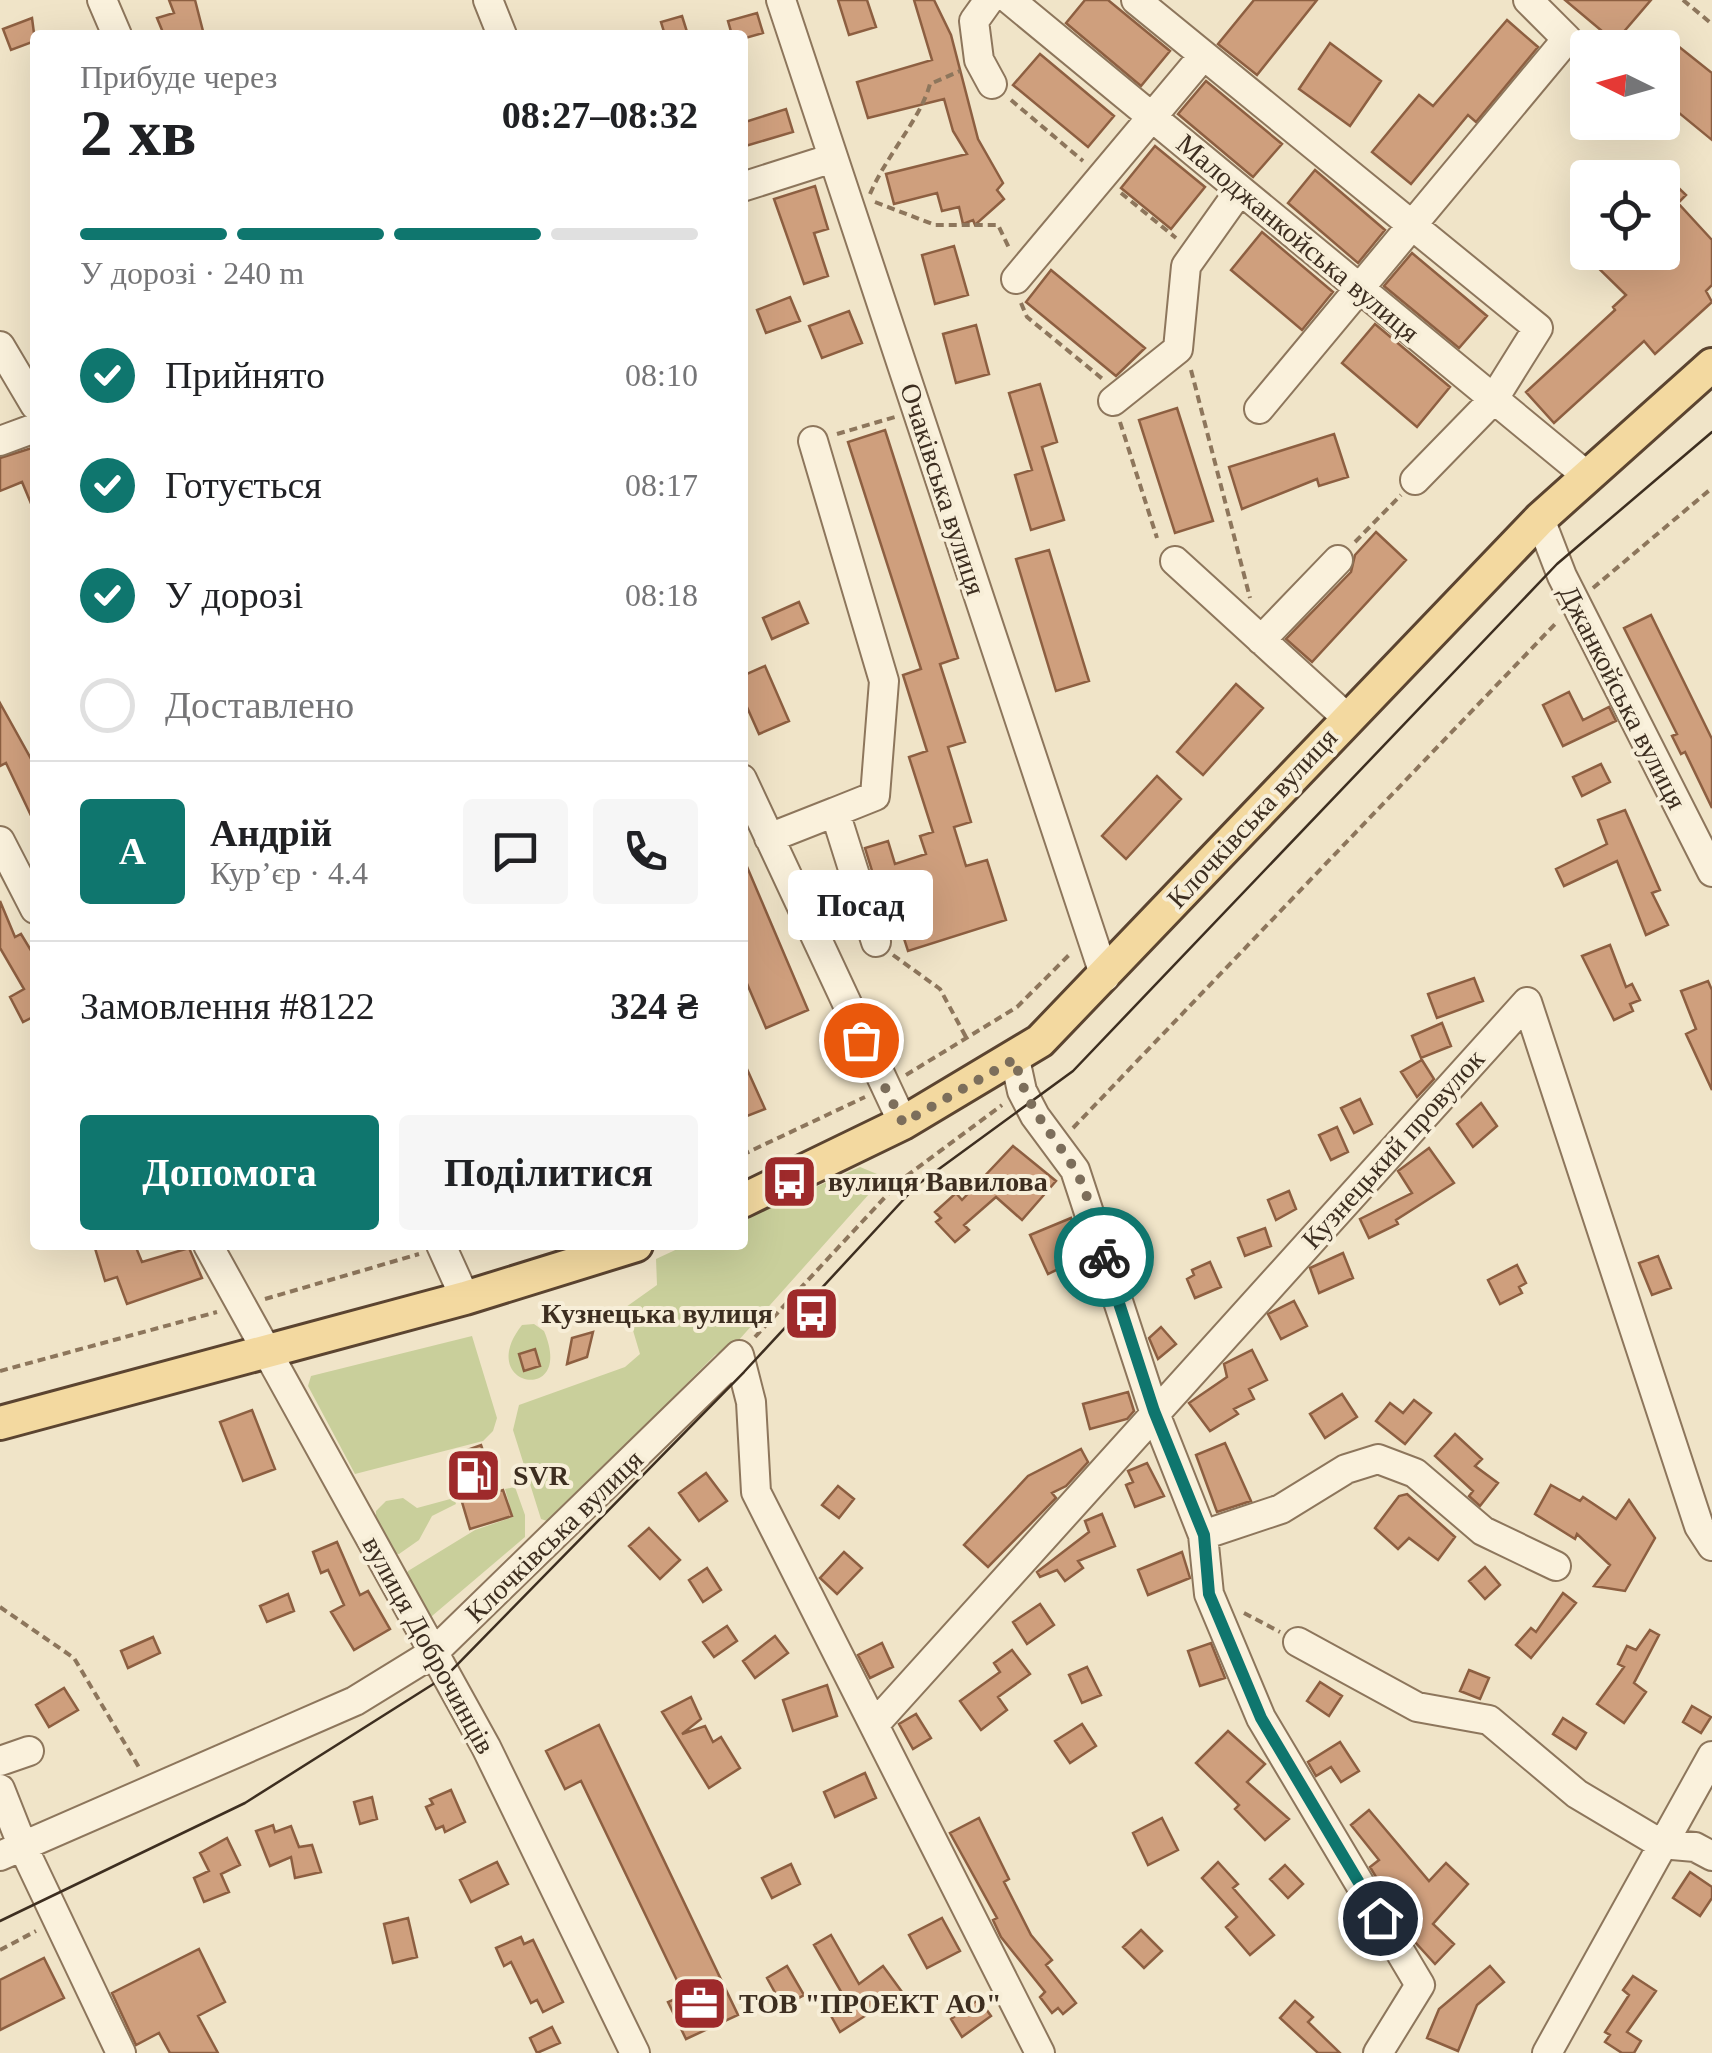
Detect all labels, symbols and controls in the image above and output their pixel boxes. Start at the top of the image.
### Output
north arrow [1570,30,1680,140]
map controls [1570,30,1680,270]
text: Прибуде через [80,59,277,95]
text: 08:27–08:32 [502,94,698,136]
text: 2 хв [80,97,196,169]
street label: Малоджанкойська вулиця [1171,128,1425,348]
button: locate [1570,160,1680,270]
text: У дорозі · 240 m [80,255,304,291]
icon: check [80,348,135,403]
text: Прийнято [165,354,325,396]
text: 08:10 [625,357,698,393]
street label: Очаківська вулиця [894,379,992,599]
icon: check [80,458,135,513]
text: Готується [165,464,322,506]
text: 08:17 [625,467,698,503]
icon: check [80,568,135,623]
text: У дорозі [165,574,303,616]
text: 08:18 [625,577,698,613]
street label: Джанкойська вулиця [1553,580,1693,814]
text: Доставлено [165,684,354,726]
street label: Клочківська вулиця [1161,722,1343,914]
button: chat [463,799,568,904]
button: phone [593,799,698,904]
text: Андрій [210,812,332,854]
text: А [119,830,146,872]
text: Кур’єр · 4.4 [210,855,368,891]
callout: Посад [788,870,934,940]
text: Посад [817,887,904,923]
text: Замовлення #8122 [80,985,375,1027]
text: 324 ₴ [610,985,698,1027]
pin [819,998,904,1083]
icon: bag [834,1013,889,1068]
street label: Кузнецький провулок [1296,1043,1491,1255]
button: Допомога [80,1115,379,1230]
button: Поділитися [399,1115,698,1230]
bus stop icon: вулиця Вавилова [759,1151,819,1211]
place label: вулиця Вавилова [828,1166,1048,1197]
courier [1054,1207,1154,1307]
icon: bike [1077,1230,1132,1285]
bus stop icon: Кузнецька вулиця [782,1283,842,1343]
place label: Кузнецька вулиця [541,1298,773,1329]
street label: Клочківська вулиця [459,1443,649,1628]
fuel station icon: SVR [444,1445,504,1505]
place label: SVR [513,1460,570,1491]
street label: вулиця Доброчинців [356,1531,502,1759]
pin [1338,1876,1423,1961]
icon: home [1353,1891,1408,1946]
office icon: ТОВ "ПРОЕКТ АО" [670,1973,730,2033]
place label: ТОВ "ПРОЕКТ АО" [739,1988,1002,2019]

